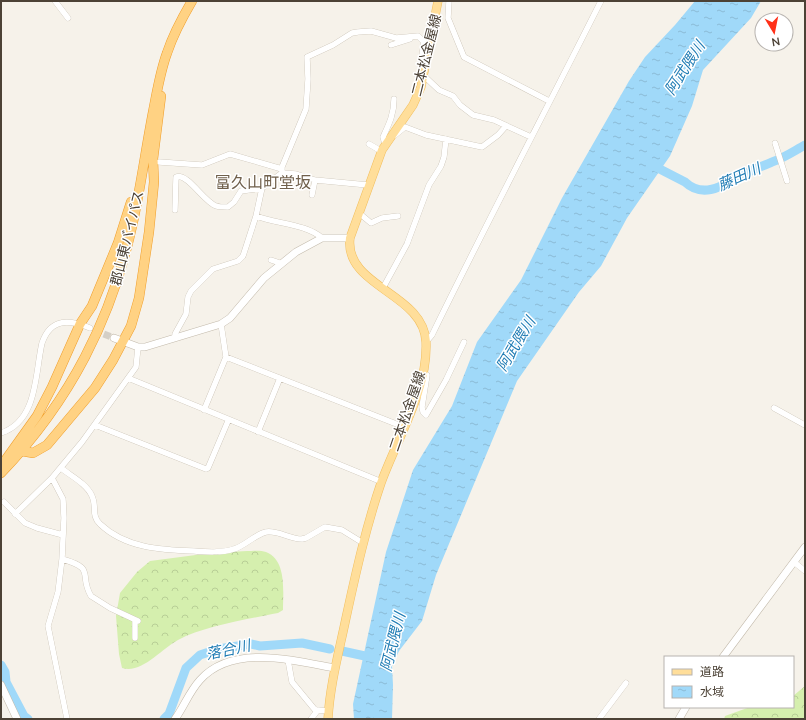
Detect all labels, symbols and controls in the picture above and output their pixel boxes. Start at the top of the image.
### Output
street label: 二本松金屋線 [407,12,445,98]
north arrow [754,12,794,52]
text: N [770,34,781,49]
water label: 阿武隈川 [660,36,710,98]
water label: 藤田川 [714,158,765,194]
district label: 富久山町堂坂 [215,172,311,192]
street label: 郡山東バイパス [106,188,148,288]
water label: 阿武隈川 [492,311,540,374]
street label: 二本松金屋線 [385,368,429,454]
water label: 阿武隈川 [376,609,409,673]
water label: 落合川 [204,635,254,663]
legend [664,656,794,708]
text: 道路 [700,664,724,679]
text: 水域 [700,684,724,699]

